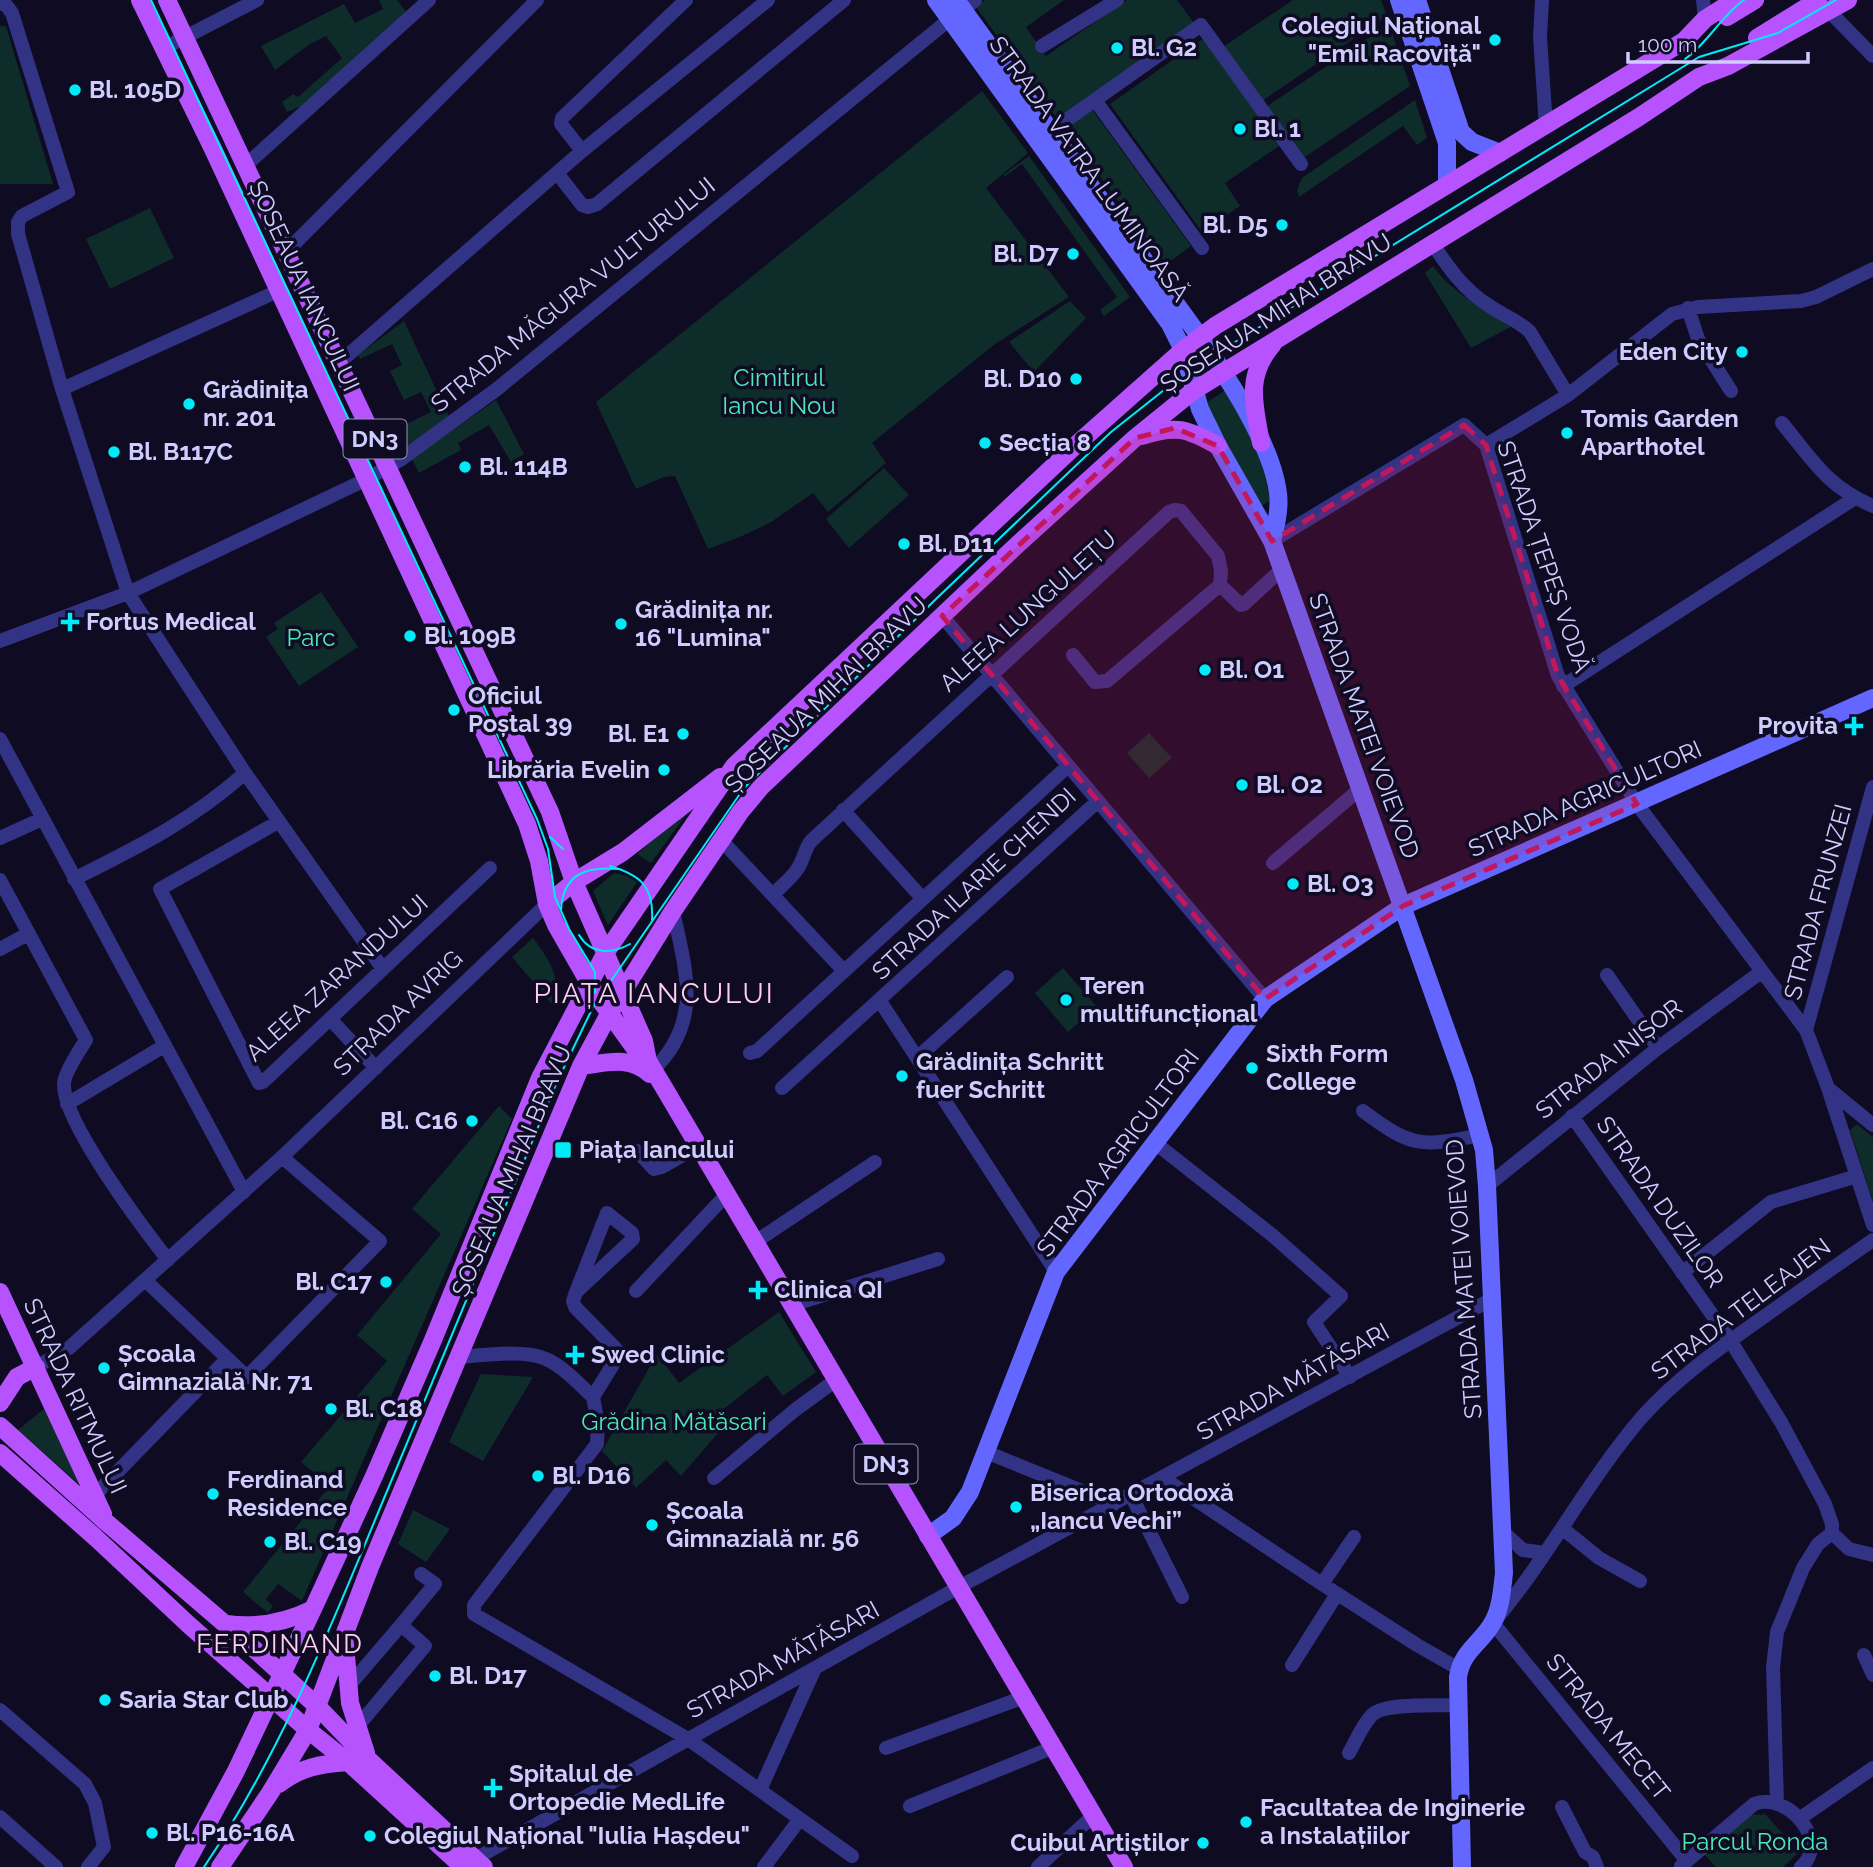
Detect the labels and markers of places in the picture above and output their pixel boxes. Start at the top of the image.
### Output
place label: Colegiul Național "Emil Racoviță" [1282,11,1481,68]
marker: Colegiul Național "Emil Racoviță" [1487,32,1503,48]
place label: Bl. G2 [1131,33,1197,62]
marker: Bl. G2 [1109,40,1125,56]
place label: Bl. 105D [89,75,181,104]
marker: Bl. 105D [67,82,83,98]
place label: Bl. 1 [1254,114,1301,143]
marker: Bl. 1 [1232,121,1248,137]
place label: Bl. D5 [1202,210,1268,239]
marker: Bl. D5 [1274,217,1290,233]
place label: Bl. D7 [993,239,1060,268]
marker: Bl. D7 [1065,246,1081,262]
place label: Eden City [1619,337,1728,366]
marker: Eden City [1734,344,1750,360]
place label: Bl. D10 [983,364,1062,393]
marker: Bl. D10 [1068,371,1084,387]
place label: Grădinița nr. 201 [203,375,309,432]
marker: Grădinița nr. 201 [181,396,197,412]
place label: Tomis Garden Aparthotel [1581,404,1739,461]
marker: Tomis Garden Aparthotel [1559,425,1575,441]
place label: Secția 8 [999,428,1091,457]
marker: Secția 8 [977,435,993,451]
place label: Bl. B117C [128,437,234,466]
marker: Bl. B117C [106,444,122,460]
place label: Bl. 114B [479,452,568,481]
marker: Bl. 114B [457,459,473,475]
place label: Bl. D11 [918,529,994,558]
marker: Bl. D11 [896,536,912,552]
place label: Grădinița nr. 16 "Lumina" [635,595,773,652]
place label: Fortus Medical [86,607,256,636]
marker: Fortus Medical [60,612,80,632]
marker: Grădinița nr. 16 "Lumina" [613,616,629,632]
place label: Bl. 109B [424,621,516,650]
marker: Bl. 109B [402,628,418,644]
place label: Bl. O1 [1219,655,1284,684]
marker: Bl. O1 [1197,662,1213,678]
place label: Oficiul Poștal 39 [468,681,572,738]
marker: Oficiul Poștal 39 [446,702,462,718]
place label: Provita [1757,711,1838,740]
marker: Provita [1844,716,1864,736]
place label: Bl. E1 [608,719,669,748]
marker: Bl. E1 [675,726,691,742]
place label: Librăria Evelin [487,755,650,784]
marker: Librăria Evelin [656,762,672,778]
place label: Bl. O2 [1256,770,1323,799]
marker: Bl. O2 [1234,777,1250,793]
place label: Bl. O3 [1307,869,1374,898]
marker: Bl. O3 [1285,876,1301,892]
place label: Teren multifuncțional [1080,971,1258,1028]
marker: Teren multifuncțional [1058,992,1074,1008]
place label: Sixth Form College [1266,1039,1388,1096]
place label: Grădinița Schritt fuer Schritt [916,1047,1104,1104]
marker: Sixth Form College [1244,1060,1260,1076]
marker: Grădinița Schritt fuer Schritt [894,1068,910,1084]
place label: Bl. C16 [380,1106,458,1135]
marker: Bl. C16 [464,1113,480,1129]
place label: Piața Iancului [579,1135,734,1164]
marker: Piața Iancului [553,1140,573,1160]
place label: Bl. C17 [295,1267,373,1296]
marker: Bl. C17 [378,1274,394,1290]
place label: Clinica QI [774,1275,883,1304]
marker: Clinica QI [748,1280,768,1300]
place label: Școala Gimnazială Nr. 71 [118,1339,313,1396]
place label: Swed Clinic [591,1340,725,1369]
marker: Swed Clinic [565,1345,585,1365]
marker: Școala Gimnazială Nr. 71 [96,1360,112,1376]
place label: Bl. C18 [345,1394,423,1423]
marker: Bl. C18 [323,1401,339,1417]
place label: Bl. D16 [552,1461,631,1490]
place label: Ferdinand Residence [227,1465,347,1522]
marker: Bl. D16 [530,1468,546,1484]
place label: Biserica Ortodoxă „Iancu Vechi” [1030,1478,1234,1535]
marker: Ferdinand Residence [205,1486,221,1502]
place label: Școala Gimnazială nr. 56 [666,1496,859,1553]
marker: Biserica Ortodoxă „Iancu Vechi” [1008,1499,1024,1515]
marker: Școala Gimnazială nr. 56 [644,1517,660,1533]
place label: Bl. C19 [284,1527,362,1556]
marker: Bl. C19 [262,1534,278,1550]
place label: Bl. D17 [449,1661,527,1690]
marker: Bl. D17 [427,1668,443,1684]
place label: Saria Star Club [119,1685,288,1714]
marker: Saria Star Club [97,1692,113,1708]
place label: Spitalul de Ortopedie MedLife [509,1759,725,1816]
marker: Spitalul de Ortopedie MedLife [483,1778,503,1798]
place label: Facultatea de Inginerie a Instalațiilor [1260,1793,1525,1850]
marker: Facultatea de Inginerie a Instalațiilor [1238,1814,1254,1830]
place label: Bl. P16-16A [166,1818,296,1847]
place label: Colegiul Național "Iulia Hașdeu" [384,1821,750,1850]
marker: Bl. P16-16A [144,1825,160,1841]
marker: Colegiul Național "Iulia Hașdeu" [362,1828,378,1844]
place label: Cuibul Artiștilor [1010,1828,1189,1857]
marker: Cuibul Artiștilor [1195,1835,1211,1851]

